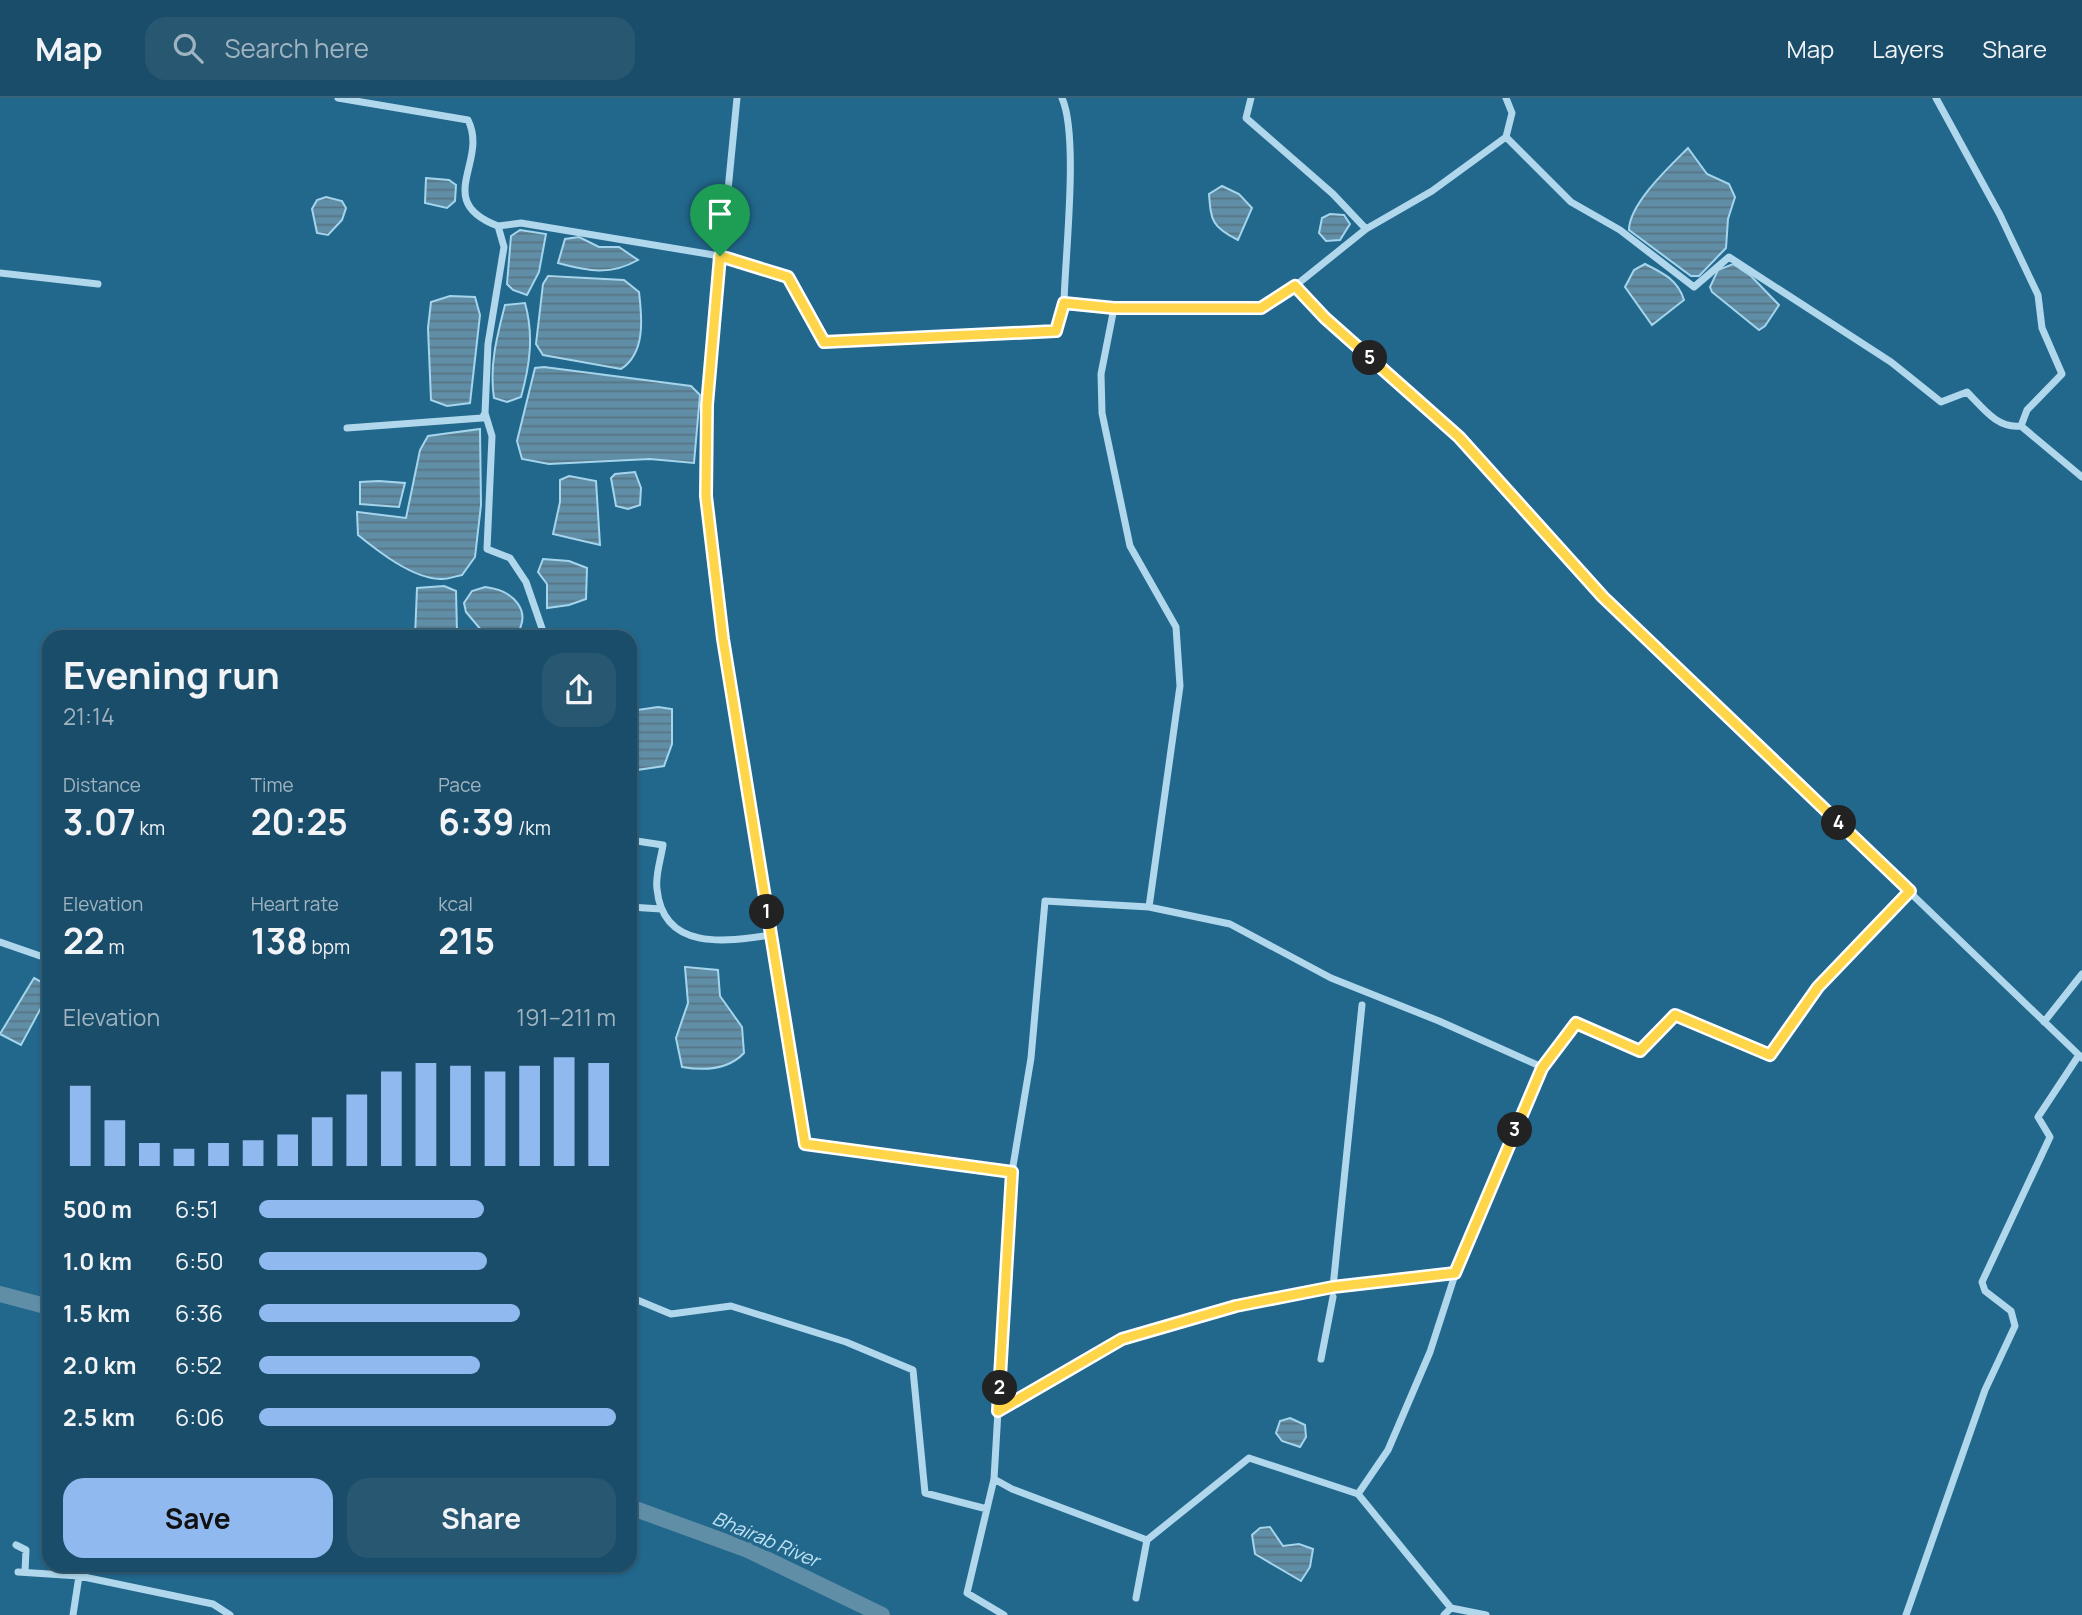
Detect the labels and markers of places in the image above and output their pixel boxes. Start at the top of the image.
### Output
pin [690,184,750,256]
pin: 5 [1352,341,1388,376]
pin: 4 [1822,806,1856,840]
pin: 1 [750,894,784,930]
pin: 3 [1498,1112,1532,1148]
pin: 2 [982,1370,1018,1406]

